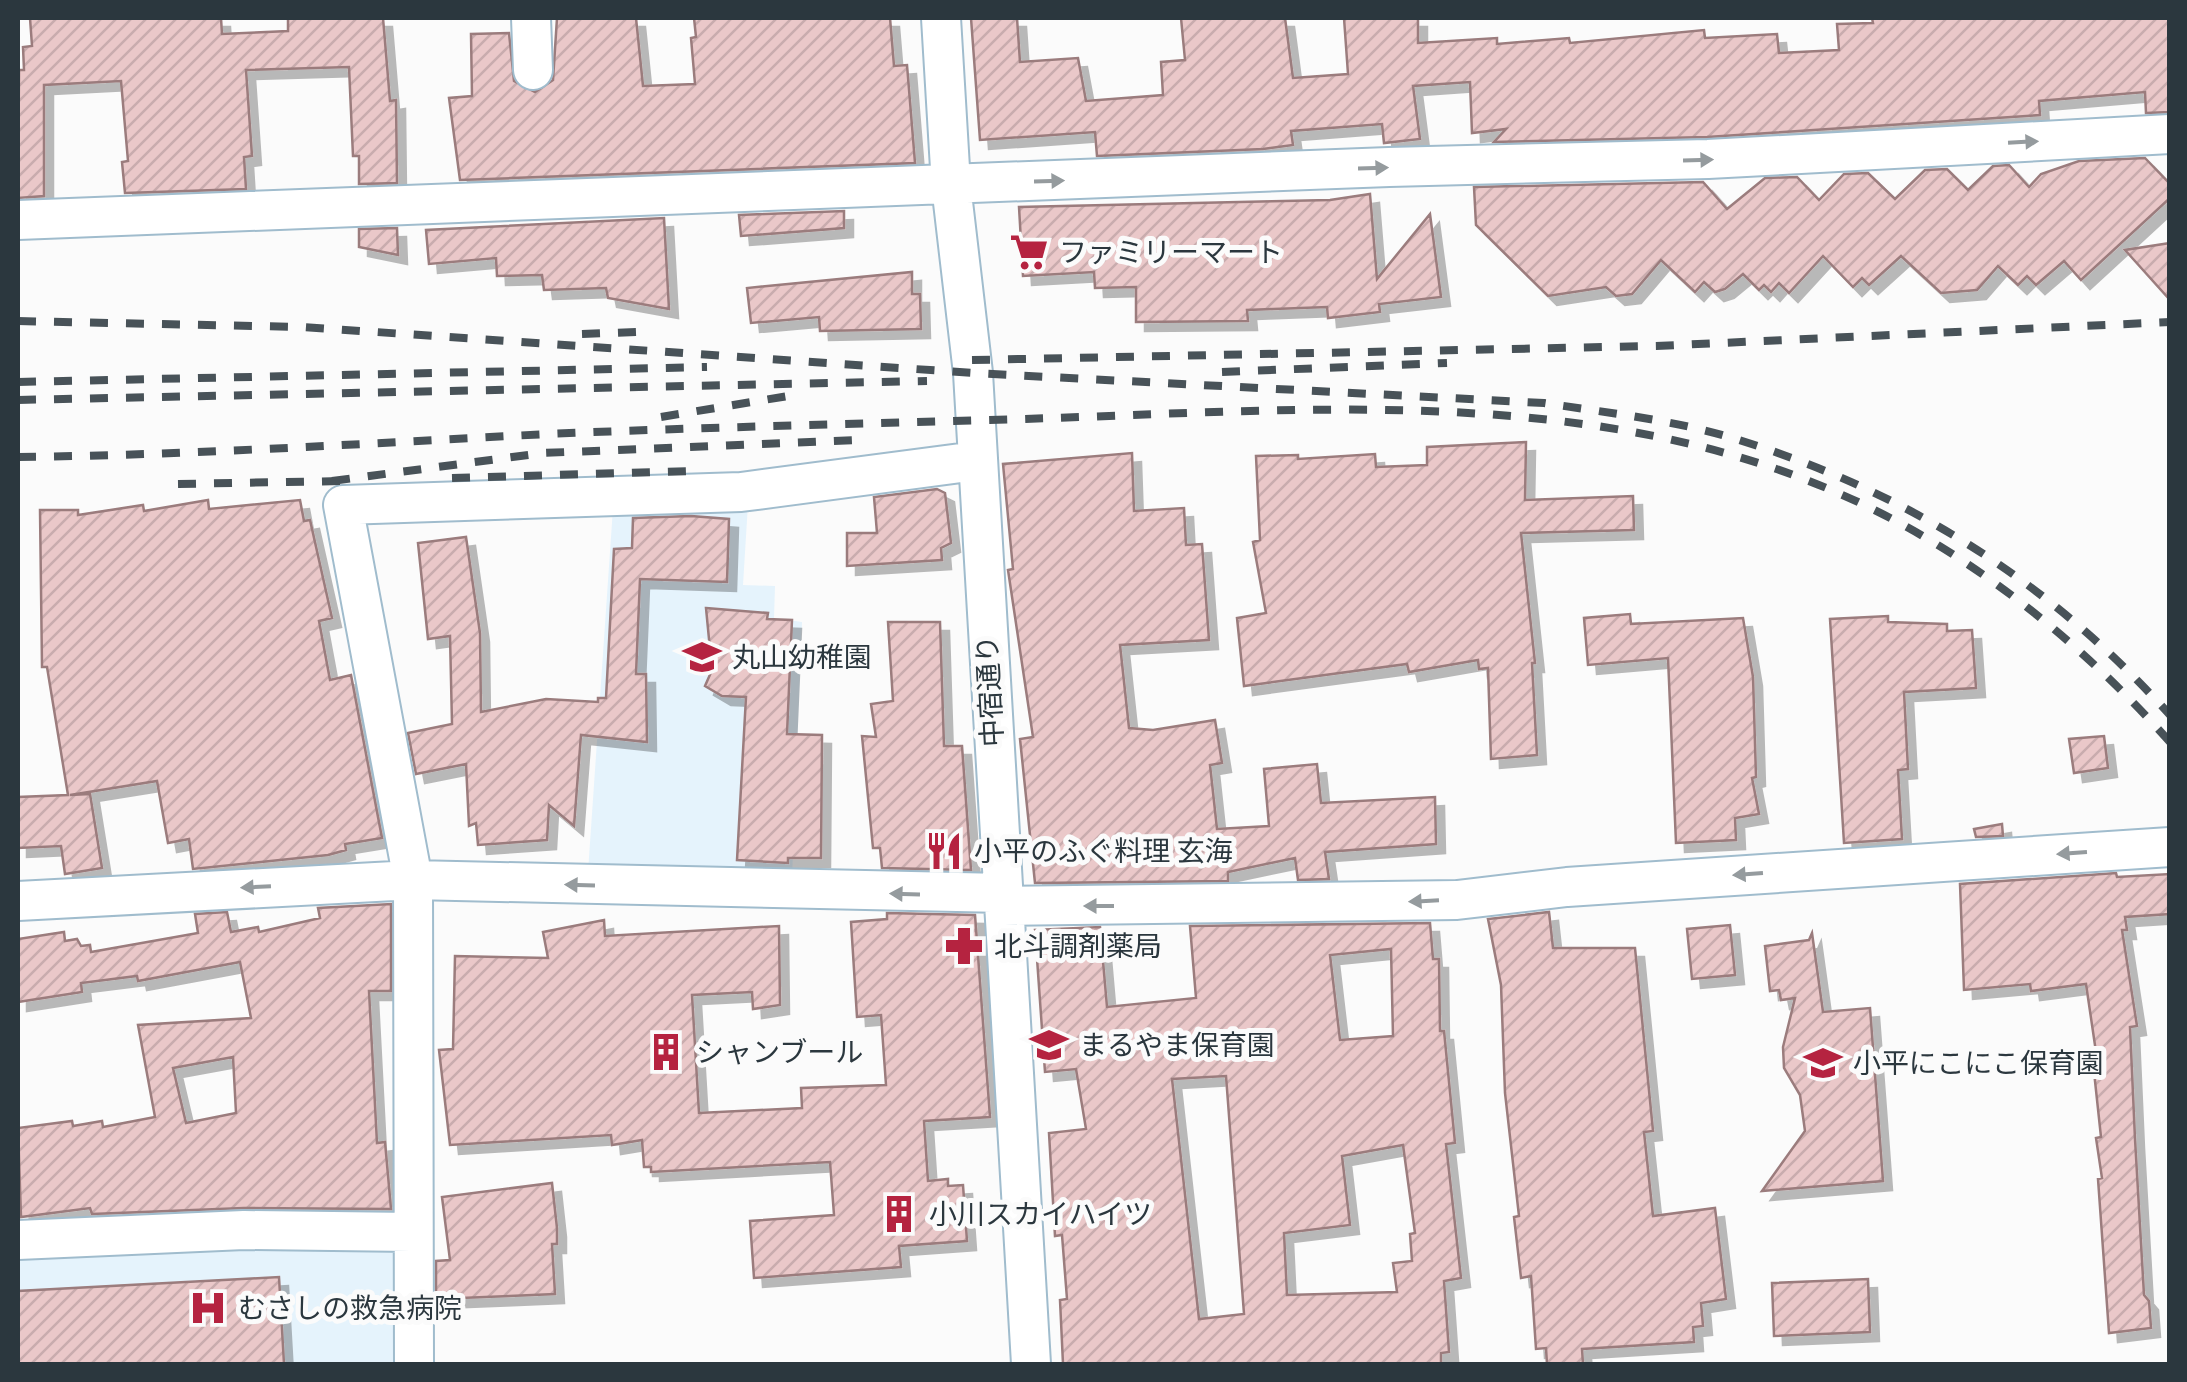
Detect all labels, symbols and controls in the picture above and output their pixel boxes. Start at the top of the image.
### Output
one-way arrow [2007,134,2039,150]
one-way arrow [1683,151,1715,167]
one-way arrow [1358,160,1390,176]
one-way arrow [1033,173,1065,189]
supermarket icon: ファミリーマート [1008,231,1050,273]
place label: ファミリーマート [1059,236,1283,269]
street label: 中宿通り [971,634,1009,748]
school or university icon: 丸山幼稚園 [681,636,723,678]
place label: 丸山幼稚園 [732,641,872,674]
restaurant icon: 小平のふぐ料理 玄海 [923,830,965,872]
place label: 小平のふぐ料理 玄海 [974,835,1233,868]
one-way arrow [2056,845,2088,861]
one-way arrow [1731,867,1763,883]
one-way arrow [564,876,596,892]
one-way arrow [239,880,271,896]
one-way arrow [889,885,921,901]
one-way arrow [1408,893,1440,909]
one-way arrow [1083,898,1115,914]
pharmacy icon: 北斗調剤薬局 [943,925,985,967]
place label: 北斗調剤薬局 [994,930,1162,963]
school or university icon: まるやま保育園 [1028,1024,1070,1066]
place label: まるやま保育園 [1079,1029,1275,1062]
building icon: シャンブール [645,1031,687,1073]
place label: シャンブール [696,1036,863,1069]
school or university icon: 小平にこにこ保育園 [1802,1042,1844,1084]
place label: 小平にこにこ保育園 [1853,1047,2104,1080]
building icon: 小川スカイハイツ [878,1193,920,1235]
place label: 小川スカイハイツ [929,1198,1152,1231]
hospital icon: むさしの救急病院 [187,1287,229,1329]
place label: むさしの救急病院 [238,1292,462,1325]

